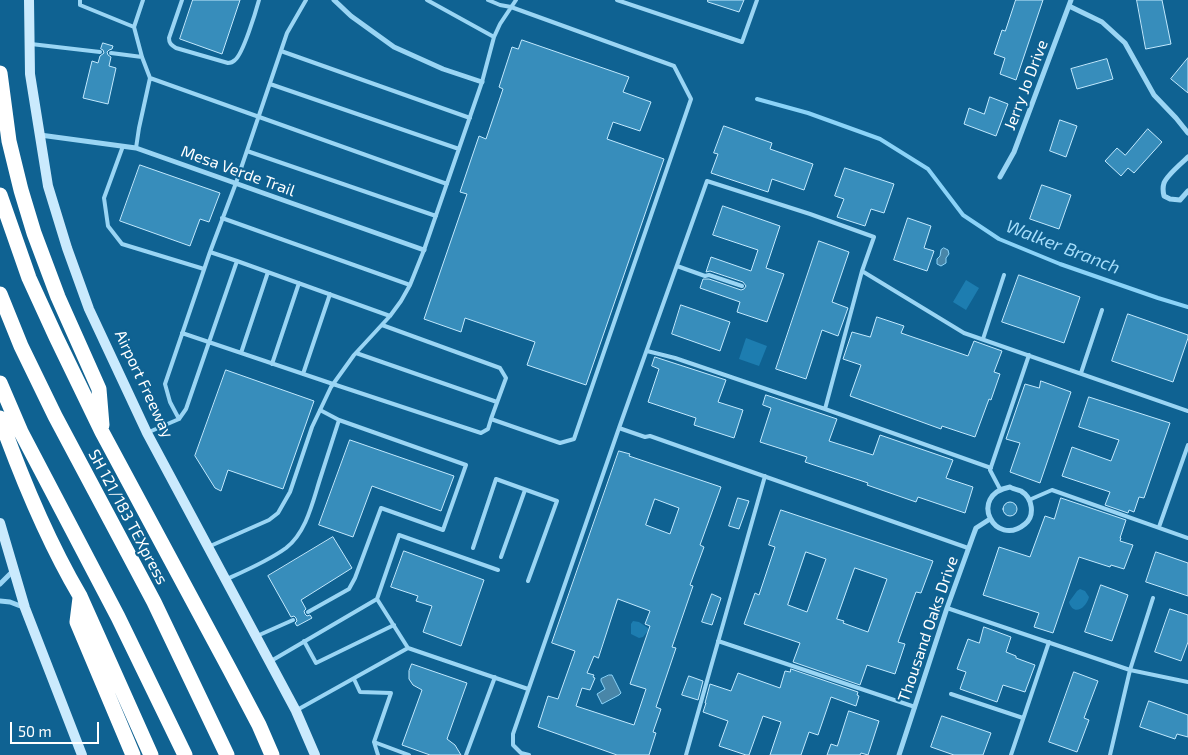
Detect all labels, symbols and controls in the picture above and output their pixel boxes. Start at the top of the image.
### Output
street label: Jerry Jo Drive [1000,37,1052,133]
street label: Mesa Verde Trail [178,141,298,201]
water label: Walker Branch [1003,215,1123,279]
street label: Airport Freeway [111,327,177,441]
street label: SH 121/183 TEXpress [84,446,172,588]
street label: Thousand Oaks Drive [894,554,962,704]
scale bar [12,712,101,744]
text: 50 m [18,722,52,740]

